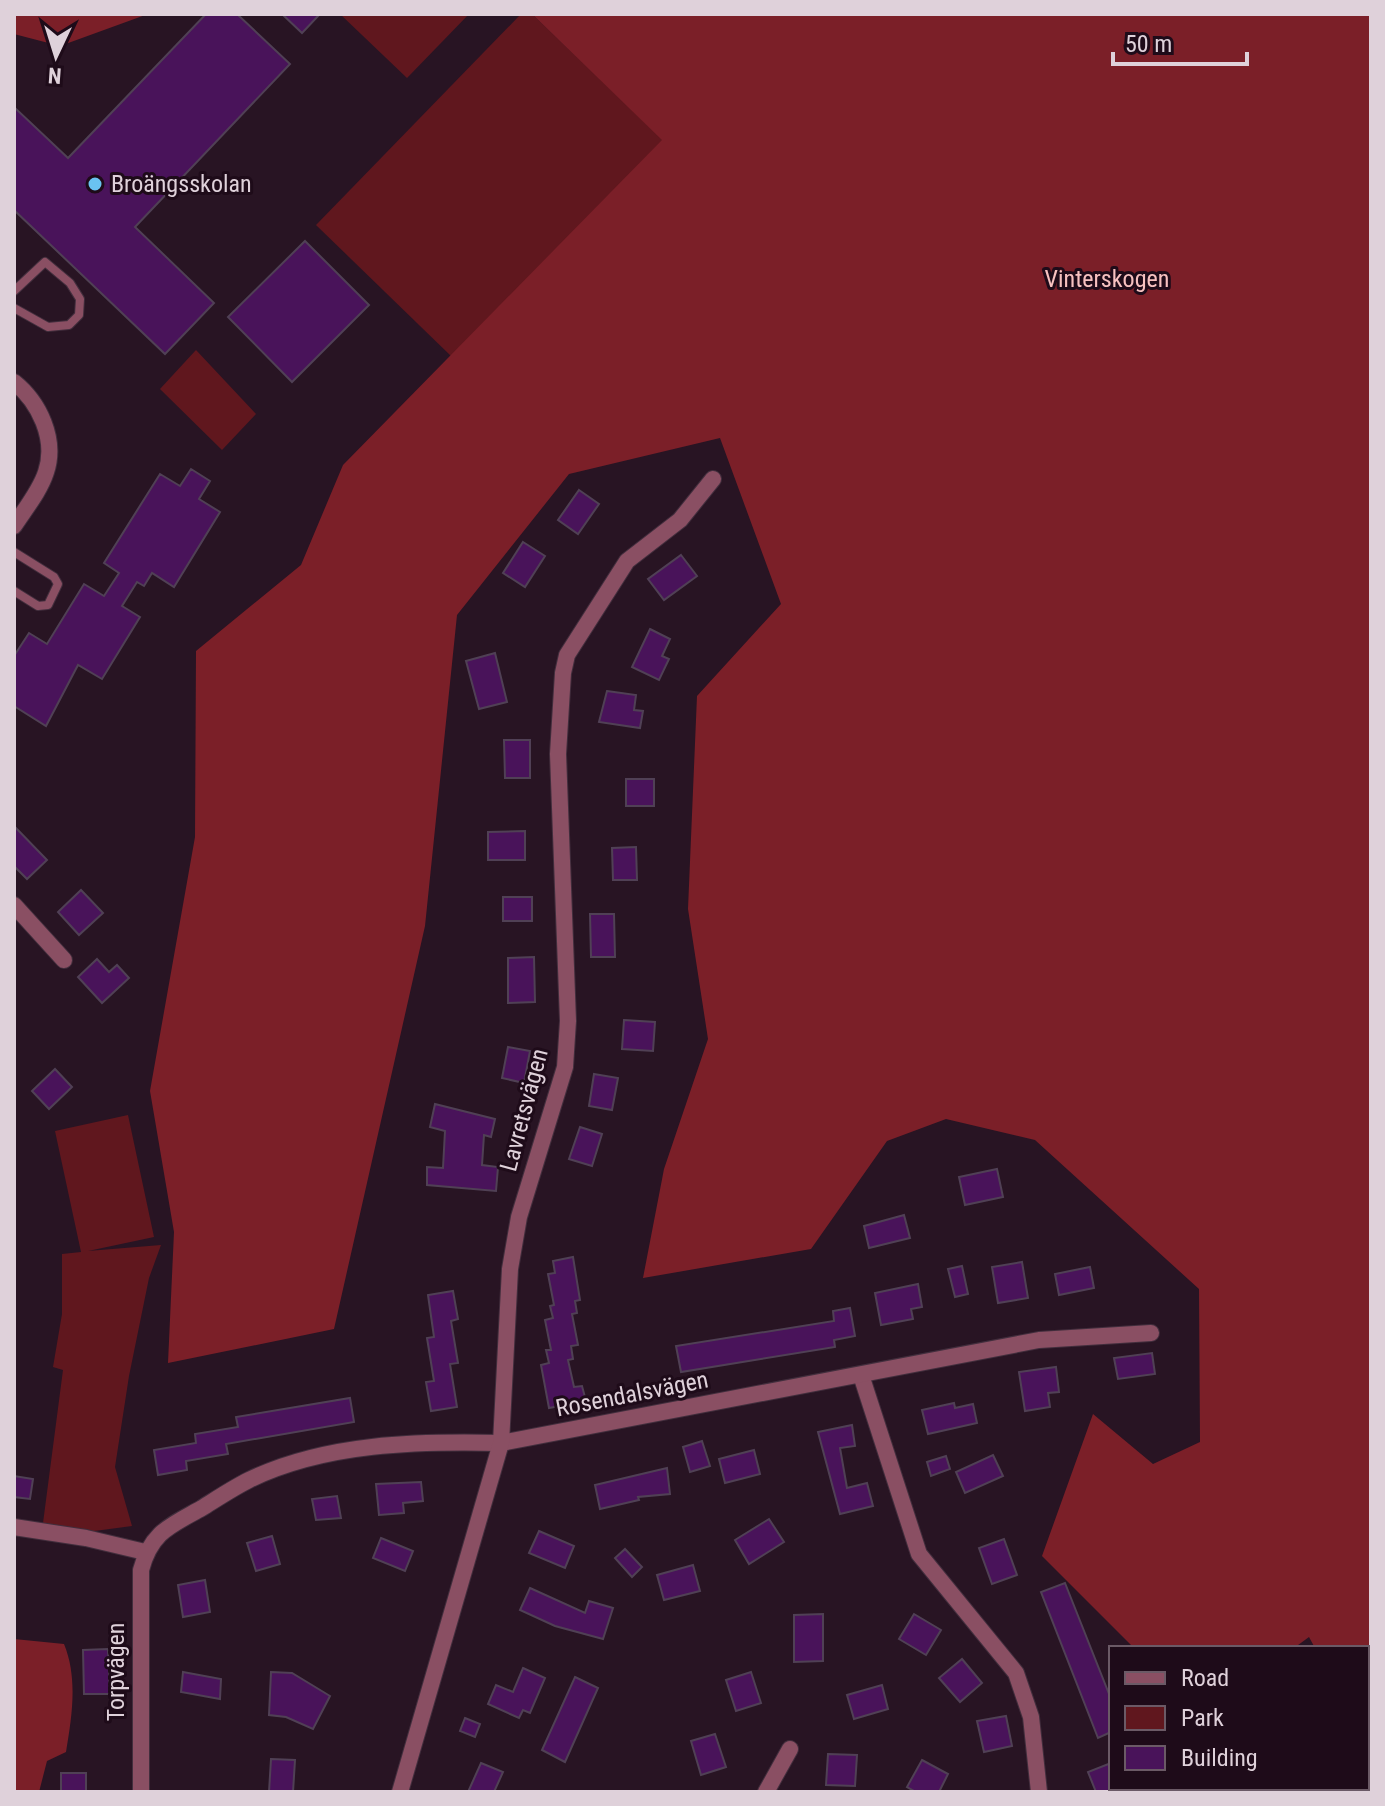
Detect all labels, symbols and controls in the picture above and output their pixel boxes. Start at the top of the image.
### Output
north arrow [16,16,96,96]
scale bar [1113,16,1247,66]
text: 50 m [1125,30,1172,58]
text: N [47,63,62,88]
place label: Broängsskolan [111,170,252,198]
marker: Broängsskolan [86,175,104,193]
park label: Vinterskogen [1045,265,1169,293]
street label: Lavretsvägen [494,1046,554,1174]
street label: Rosendalsvägen [553,1365,711,1423]
street label: Torpvägen [102,1623,130,1721]
legend [1109,1646,1369,1790]
text: Road [1181,1664,1229,1692]
text: Park [1181,1704,1224,1732]
text: Building [1181,1744,1258,1772]

